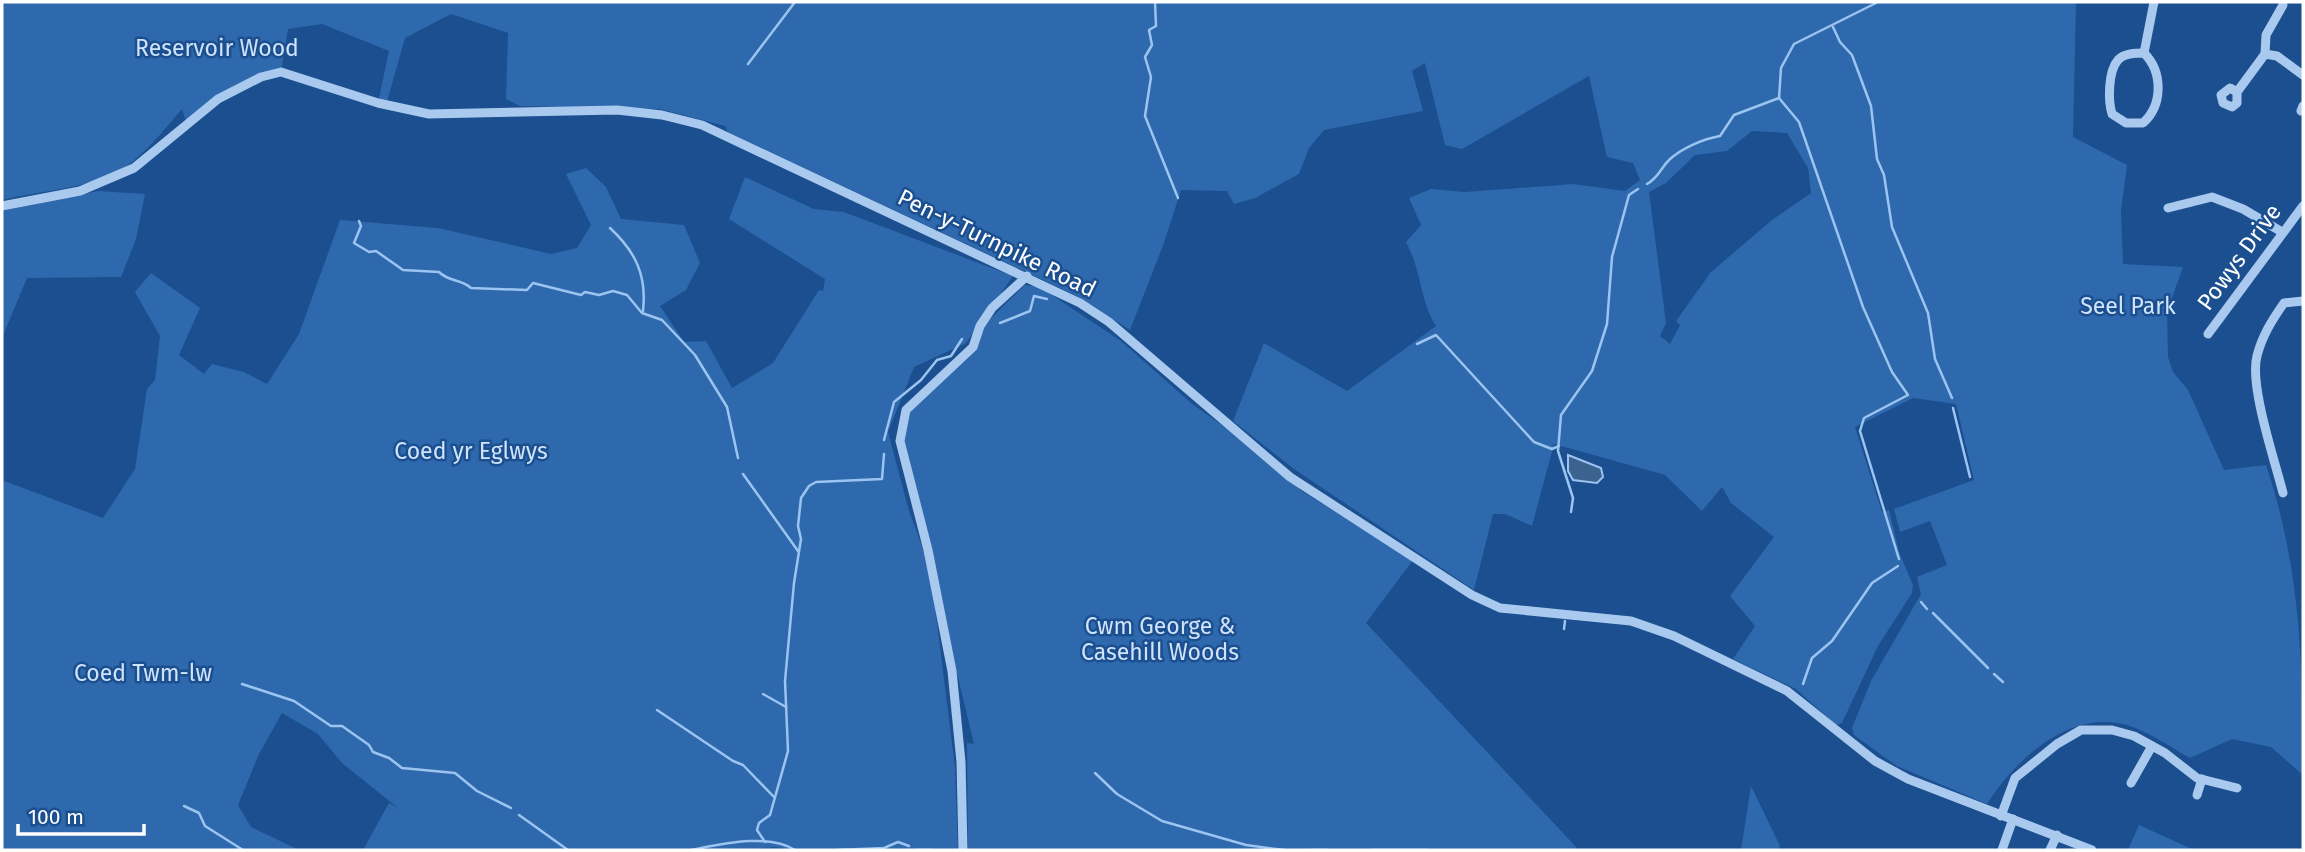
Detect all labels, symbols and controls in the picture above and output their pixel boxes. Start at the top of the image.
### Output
park label: Reservoir Wood [135,34,299,62]
street label: Pen-y-Turnpike Road [893,183,1101,303]
street label: Powys Drive [2191,198,2287,316]
park label: Seel Park [2080,292,2176,320]
park label: Coed yr Eglwys [394,437,548,465]
park label: Cwm George & Casehill Woods [1081,612,1239,666]
park label: Coed Twm-lw [74,659,213,687]
scale bar [18,792,144,836]
text: 100 m [28,804,84,830]

